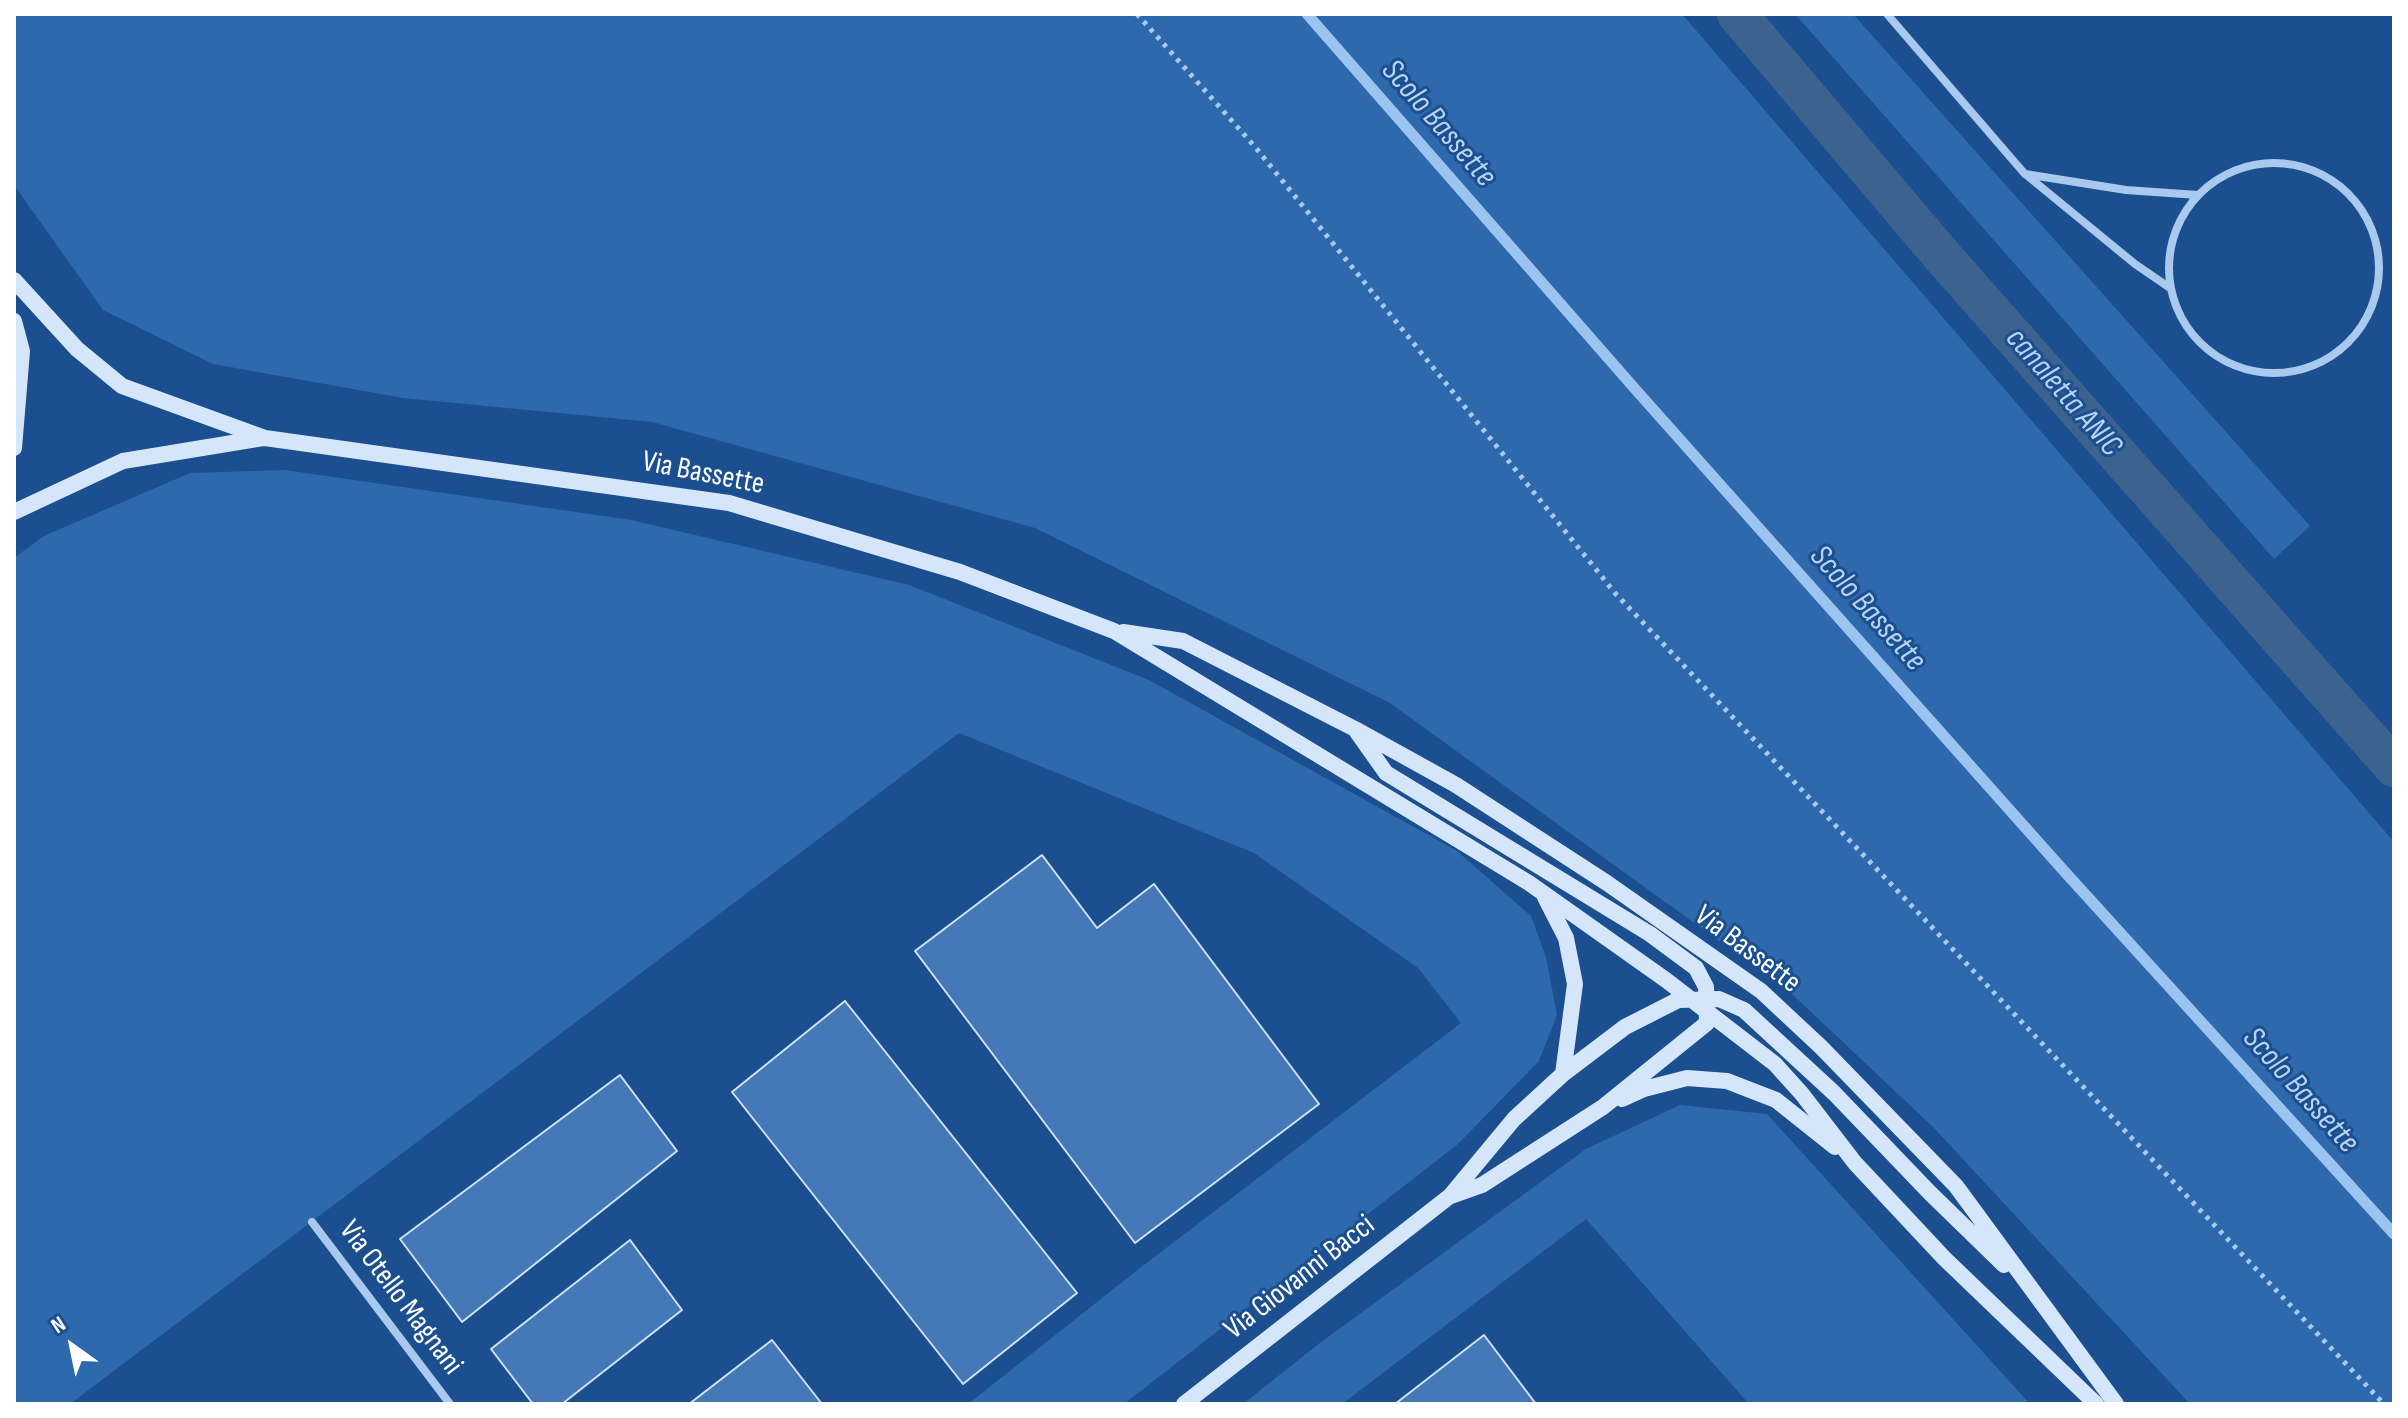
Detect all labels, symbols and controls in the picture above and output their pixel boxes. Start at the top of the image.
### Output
water label: Scolo Bassette [1372,53,1504,195]
water label: canaletta ANIC [1997,321,2129,465]
street label: Via Bassette [639,445,767,503]
water label: Scolo Bassette [1801,538,1933,680]
street label: Via Bassette [1687,898,1807,1002]
water label: Scolo Bassette [2234,1020,2366,1162]
street label: Via Giovanni Bacci [1217,1208,1383,1348]
street label: Via Otello Magnani [330,1214,470,1382]
north arrow [32,1306,112,1386]
text: N [46,1311,71,1340]

